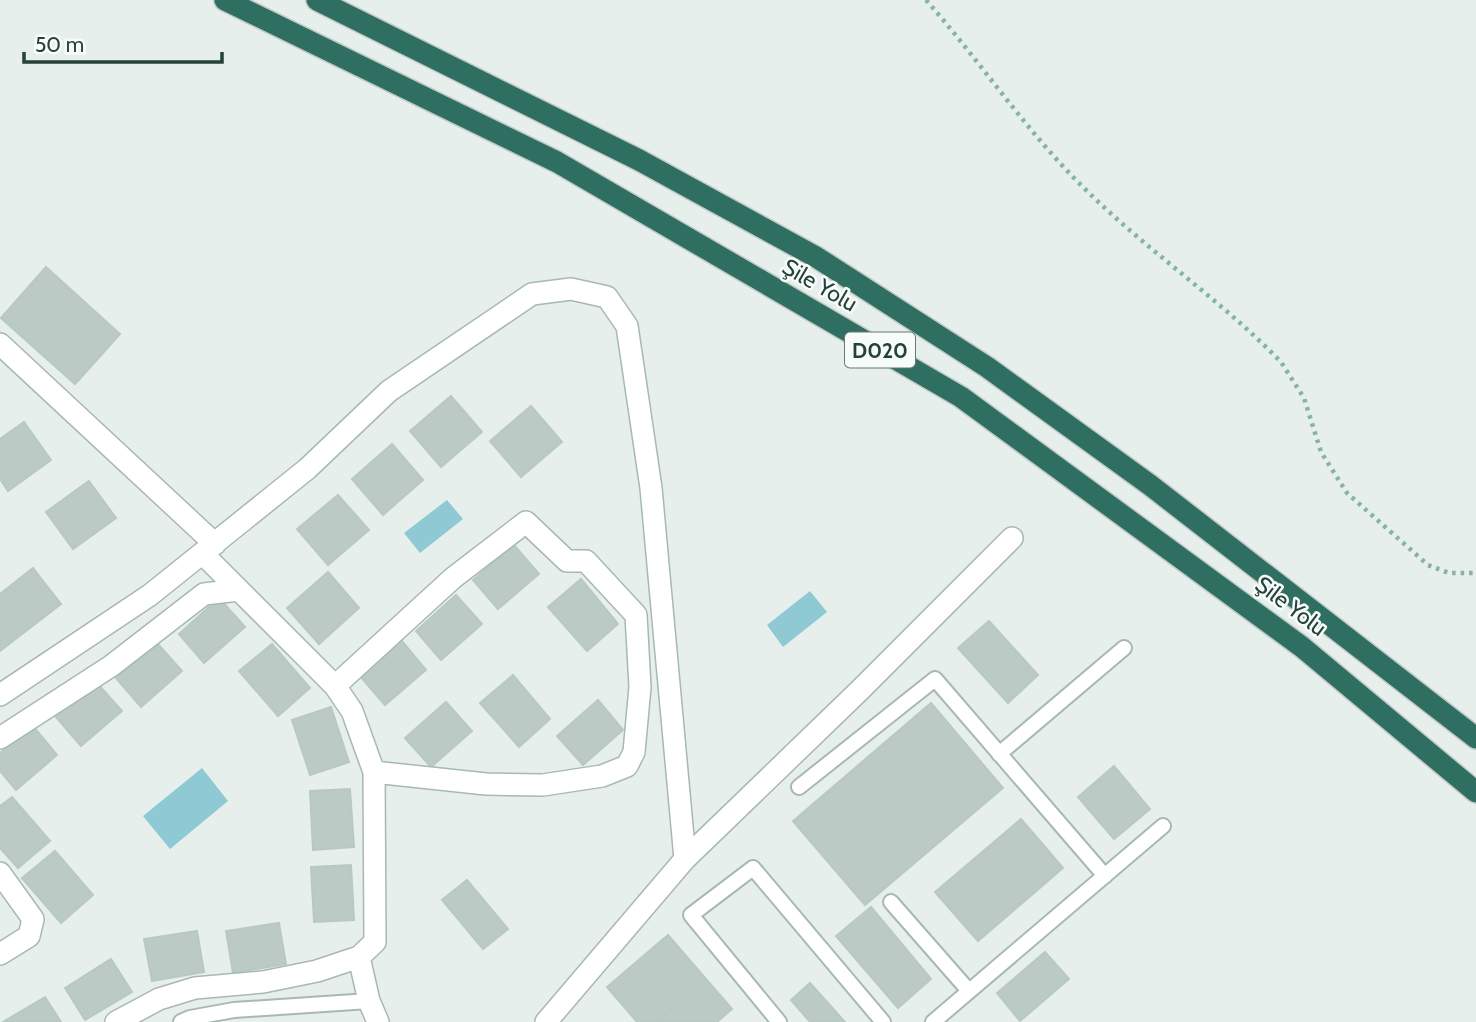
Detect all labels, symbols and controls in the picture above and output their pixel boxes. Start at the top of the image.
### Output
scale bar [24,21,222,65]
text: 50 m [35,32,84,57]
street label: Şile Yolu [778,252,862,318]
road number: D020 [845,332,915,368]
street label: Şile Yolu [1250,570,1332,642]

